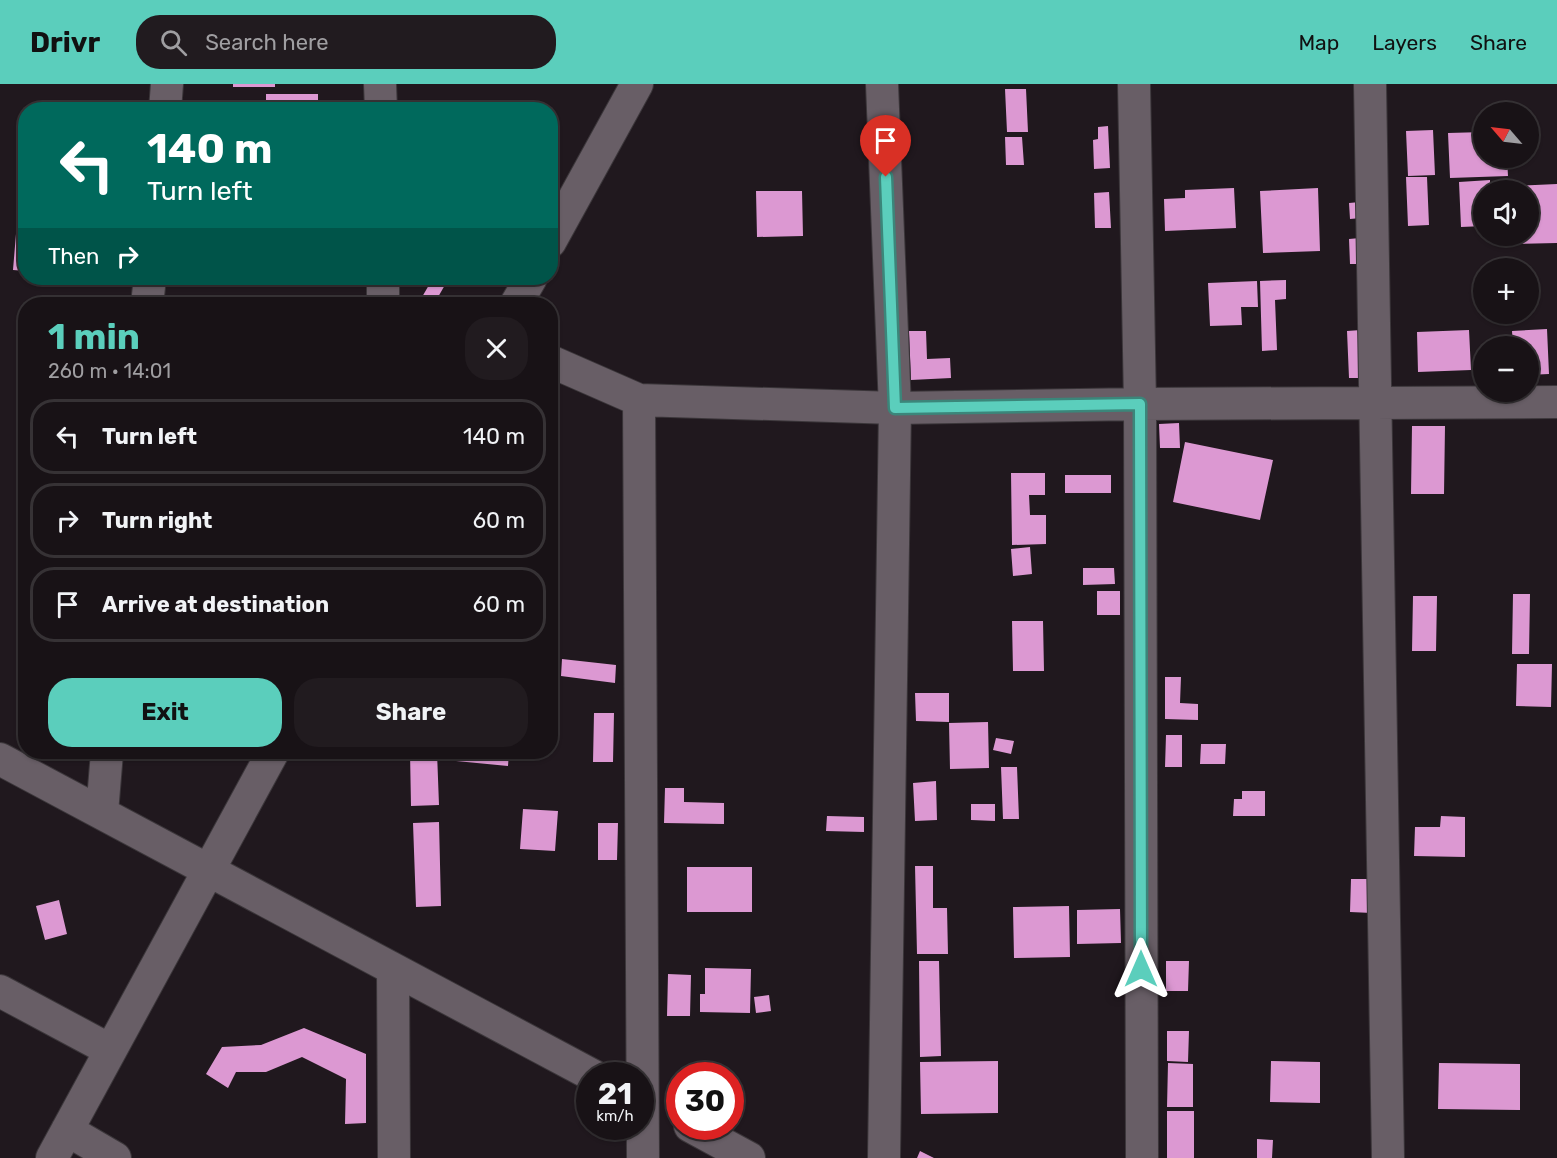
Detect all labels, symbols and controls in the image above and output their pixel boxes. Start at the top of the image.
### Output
search box [136,15,556,69]
text: Drivr [30,26,100,59]
icon: search [157,26,190,59]
text: Search here [205,29,329,56]
text: Map [1298,30,1339,55]
text: Layers [1372,30,1437,55]
text: Share [1470,30,1527,55]
north arrow [1473,102,1539,168]
map controls [1473,102,1539,402]
pin [860,115,911,177]
text: 140 m [147,124,273,174]
icon: arrive [869,124,902,157]
icon: left [48,126,126,204]
text: Turn left [147,175,252,207]
button: sound [1473,180,1539,246]
icon: right [111,240,144,273]
text: Then [48,243,99,270]
button: + [1473,258,1539,324]
text: 1 min [48,315,140,358]
button: close [465,317,528,380]
button: − [1473,336,1539,402]
text: 260 m · 14:01 [48,359,171,383]
icon: left [51,420,84,453]
text: Turn left [102,423,197,450]
text: 140 m [463,423,525,450]
icon: right [51,504,84,537]
text: Turn right [102,507,212,534]
text: 60 m [473,507,525,534]
icon: arrive [51,588,84,621]
text: Arrive at destination [102,591,329,618]
text: 60 m [473,591,525,618]
button: Exit [48,678,282,747]
button: Share [294,678,528,747]
position arrow [1109,937,1173,1001]
speed limit sign: 30 [666,1062,744,1140]
text: 21 [598,1076,632,1112]
text: km/h [596,1107,634,1125]

